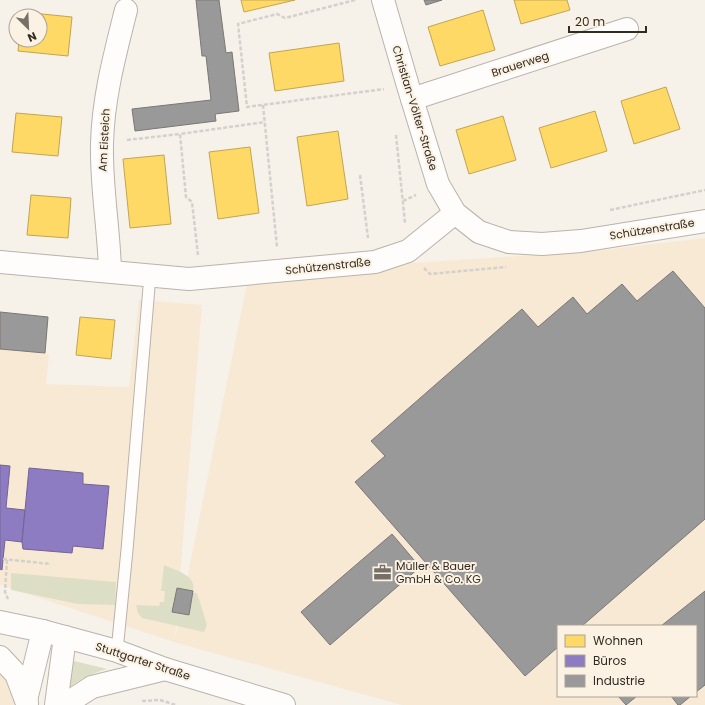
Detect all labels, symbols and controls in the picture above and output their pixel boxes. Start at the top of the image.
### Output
north arrow [8,8,48,48]
scale bar [569,8,646,34]
text: 20 m [575,13,605,30]
text: N [25,28,39,46]
street label: Christian-Völter-Straße [388,44,442,173]
street label: Brauerweg [489,47,551,81]
street label: Am Eisteich [94,108,114,172]
street label: Schützenstraße [608,214,696,244]
street label: Schützenstraße [285,254,372,278]
place label: Müller & Bauer GmbH & Co. KG [396,558,481,587]
office icon: Müller & Bauer GmbH & Co. KG [373,562,393,582]
legend [557,625,697,697]
text: Wohnen [593,632,643,649]
street label: Stuttgarter Straße [94,638,193,684]
text: Büros [593,652,626,669]
text: Industrie [593,672,645,689]

